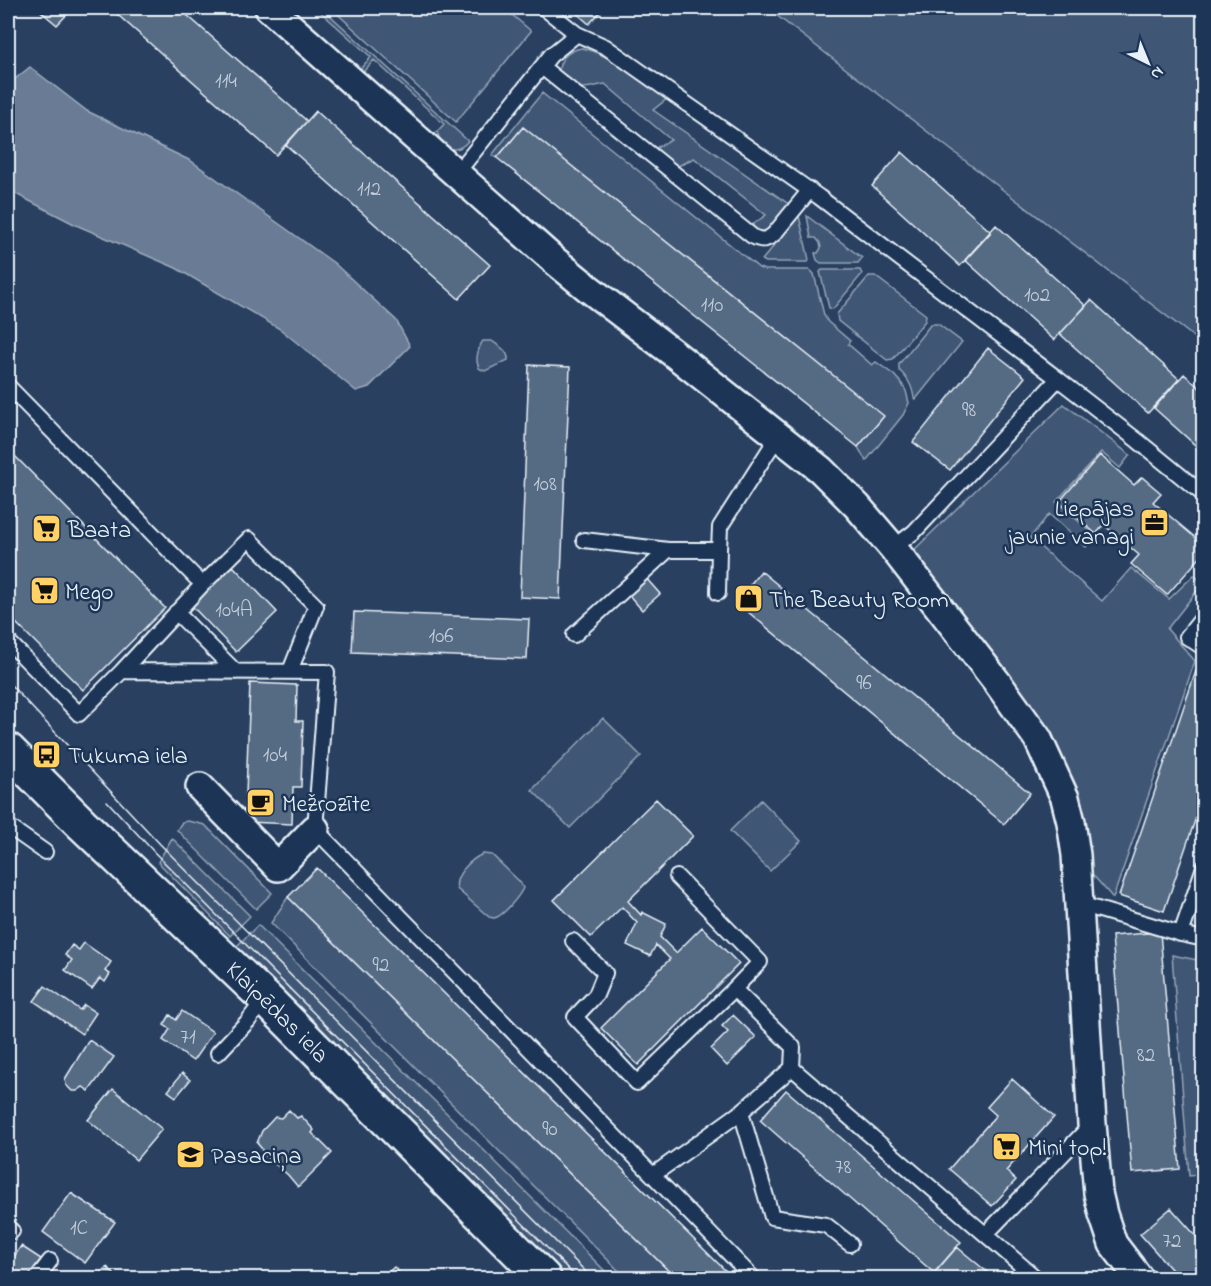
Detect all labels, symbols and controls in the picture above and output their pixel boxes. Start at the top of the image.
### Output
north arrow [1118,33,1178,93]
text: N [1145,60,1169,85]
house number: 114 [215,67,237,97]
house number: 112 [357,175,381,205]
house number: 102 [1024,281,1050,311]
house number: 110 [701,291,723,321]
house number: 98 [962,396,976,426]
house number: 108 [533,470,557,500]
place label: Liepājas jaunie vanagi [1005,493,1134,556]
office icon: Liepājas jaunie vanagi [1139,506,1171,538]
supermarket icon: Baata [31,513,63,545]
place label: Baata [67,514,131,549]
supermarket icon: Mego [28,575,60,607]
place label: Mego [65,576,114,611]
shop icon: The Beauty Room [732,583,764,615]
place label: The Beauty Room [769,584,949,620]
house number: 104A [215,596,253,626]
house number: 106 [429,622,454,652]
house number: 96 [856,669,872,699]
bus stop icon: Tukuma iela [31,739,63,771]
place label: Tukuma iela [68,740,188,775]
house number: 104 [263,741,288,771]
cafe icon: Mežrozīte [245,787,277,819]
place label: Mežrozīte [282,788,371,823]
house number: 92 [373,951,389,981]
street label: Klaipēdas iela [216,954,336,1073]
house number: 71 [180,1023,196,1053]
house number: 82 [1137,1041,1155,1071]
house number: 90 [542,1115,558,1145]
supermarket icon: Mini top! [991,1131,1023,1163]
place label: Mini top! [1028,1132,1107,1167]
school or university icon: Pasaciņa [174,1139,206,1171]
place label: Pasaciņa [211,1140,301,1175]
house number: 78 [835,1153,851,1183]
house number: 1C [70,1214,88,1244]
house number: 72 [1162,1227,1182,1257]

